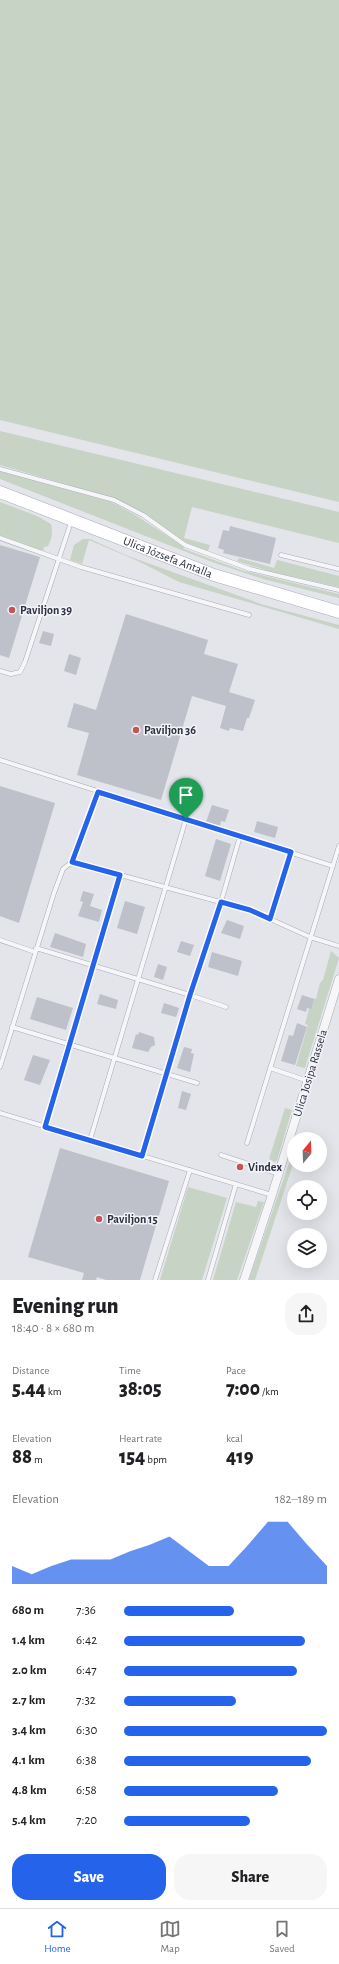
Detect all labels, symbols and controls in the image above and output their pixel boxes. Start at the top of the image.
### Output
street label: Ulica Józsefa Antalla [122,534,214,580]
place label: Paviljon 39 [20,604,72,617]
marker: Paviljon 39 [7,605,17,615]
place label: Paviljon 36 [144,724,196,737]
marker: Paviljon 36 [131,725,141,735]
pin [169,778,203,819]
icon: arrive [175,784,197,806]
street label: Ulica Josipa Rassela [291,1027,329,1118]
north arrow [287,1132,327,1172]
map controls [287,1132,327,1268]
place label: Vindex [248,1161,283,1173]
marker: Vindex [235,1162,245,1172]
button: locate [287,1180,327,1220]
place label: Paviljon 15 [107,1213,158,1226]
marker: Paviljon 15 [94,1214,104,1224]
button: layers [287,1228,327,1268]
button: share [285,1293,327,1335]
text: Evening run [12,1295,119,1317]
text: 18:40 · 8 × 680 m [12,1322,94,1335]
text: Distance [12,1365,49,1376]
text: Time [119,1365,141,1376]
text: Pace [226,1365,246,1376]
text: 5.44 [12,1379,46,1399]
text: 38:05 [119,1379,162,1399]
text: 7:00 [226,1379,260,1399]
text: km [46,1386,62,1397]
text: /km [260,1386,279,1397]
text: Elevation [12,1433,52,1444]
text: Heart rate [119,1433,162,1444]
text: kcal [226,1433,243,1444]
text: 88 [12,1447,32,1467]
text: 154 [119,1447,145,1467]
text: 419 [226,1447,253,1467]
text: m [32,1454,43,1465]
text: bpm [145,1454,167,1465]
text: Elevation [12,1493,59,1506]
text: 182–189 m [275,1493,327,1506]
text: 680 m [12,1604,44,1617]
text: 7:36 [76,1604,96,1617]
text: 1.4 km [12,1634,45,1647]
text: 6:42 [76,1634,97,1647]
text: 2.0 km [12,1664,47,1677]
text: 6:47 [76,1664,97,1677]
text: 2.7 km [12,1694,46,1707]
text: 7:32 [76,1694,96,1707]
text: 3.4 km [12,1724,46,1737]
text: 6:30 [76,1724,97,1737]
text: 4.1 km [12,1754,45,1767]
text: 6:38 [76,1754,97,1767]
text: 4.8 km [12,1784,47,1797]
text: 6:58 [76,1784,97,1797]
text: 5.4 km [12,1814,46,1827]
text: 7:20 [76,1814,97,1827]
button: Save [12,1854,166,1900]
button: Share [174,1854,327,1900]
tab: Home [44,1918,71,1955]
tab: Map [159,1918,181,1955]
tab: Saved [270,1918,295,1955]

